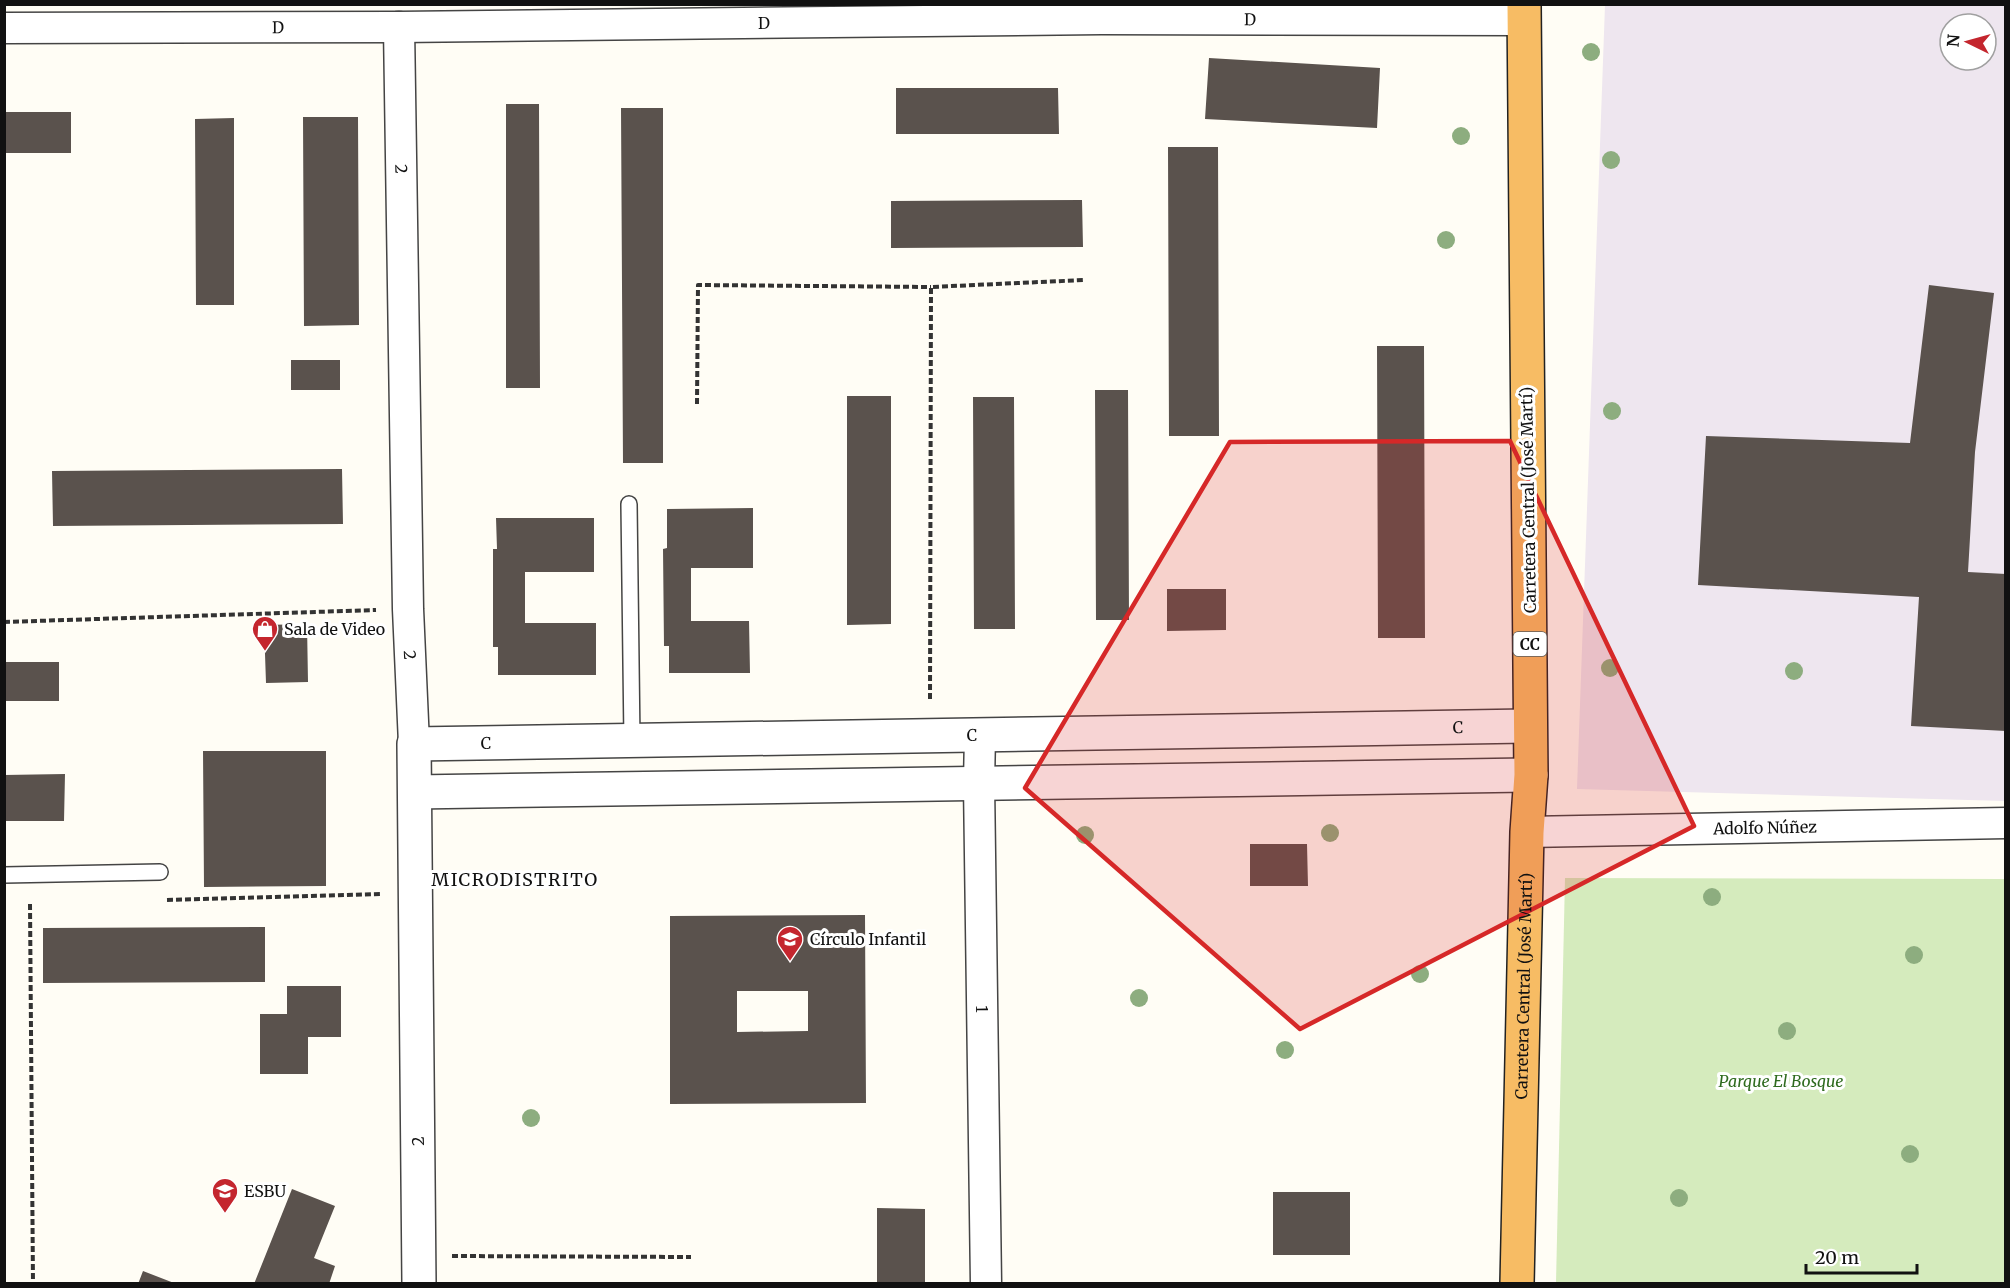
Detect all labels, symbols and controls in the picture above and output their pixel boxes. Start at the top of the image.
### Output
street label: D [1244,9,1256,29]
north arrow [1938,12,1998,72]
street label: D [758,13,770,33]
street label: D [272,17,284,37]
text: N [1943,33,1964,48]
street label: 2 [391,164,411,174]
street label: Carretera Central (José Martí) [1516,387,1540,613]
shop icon: Sala de Video [250,614,280,652]
place label: Sala de Video [284,619,385,639]
road number: CC [1514,632,1546,656]
street label: 2 [400,650,420,660]
street label: C [1452,717,1463,737]
street label: C [967,725,977,745]
street label: C [481,733,491,753]
street label: Adolfo Núñez [1712,817,1817,839]
district label: MICRODISTRITO [431,868,599,891]
street label: Carretera Central (José Martí) [1511,873,1536,1100]
school or university icon: Círculo Infantil [775,924,805,962]
place label: Círculo Infantil [810,929,926,949]
street label: 1 [972,1005,992,1013]
park label: Parque El Bosque [1719,1071,1843,1091]
street label: 2 [408,1136,428,1146]
school or university icon: ESBU [210,1176,240,1214]
place label: ESBU [244,1181,286,1201]
scale bar [1806,1237,1917,1275]
text: 20 m [1815,1246,1859,1269]

